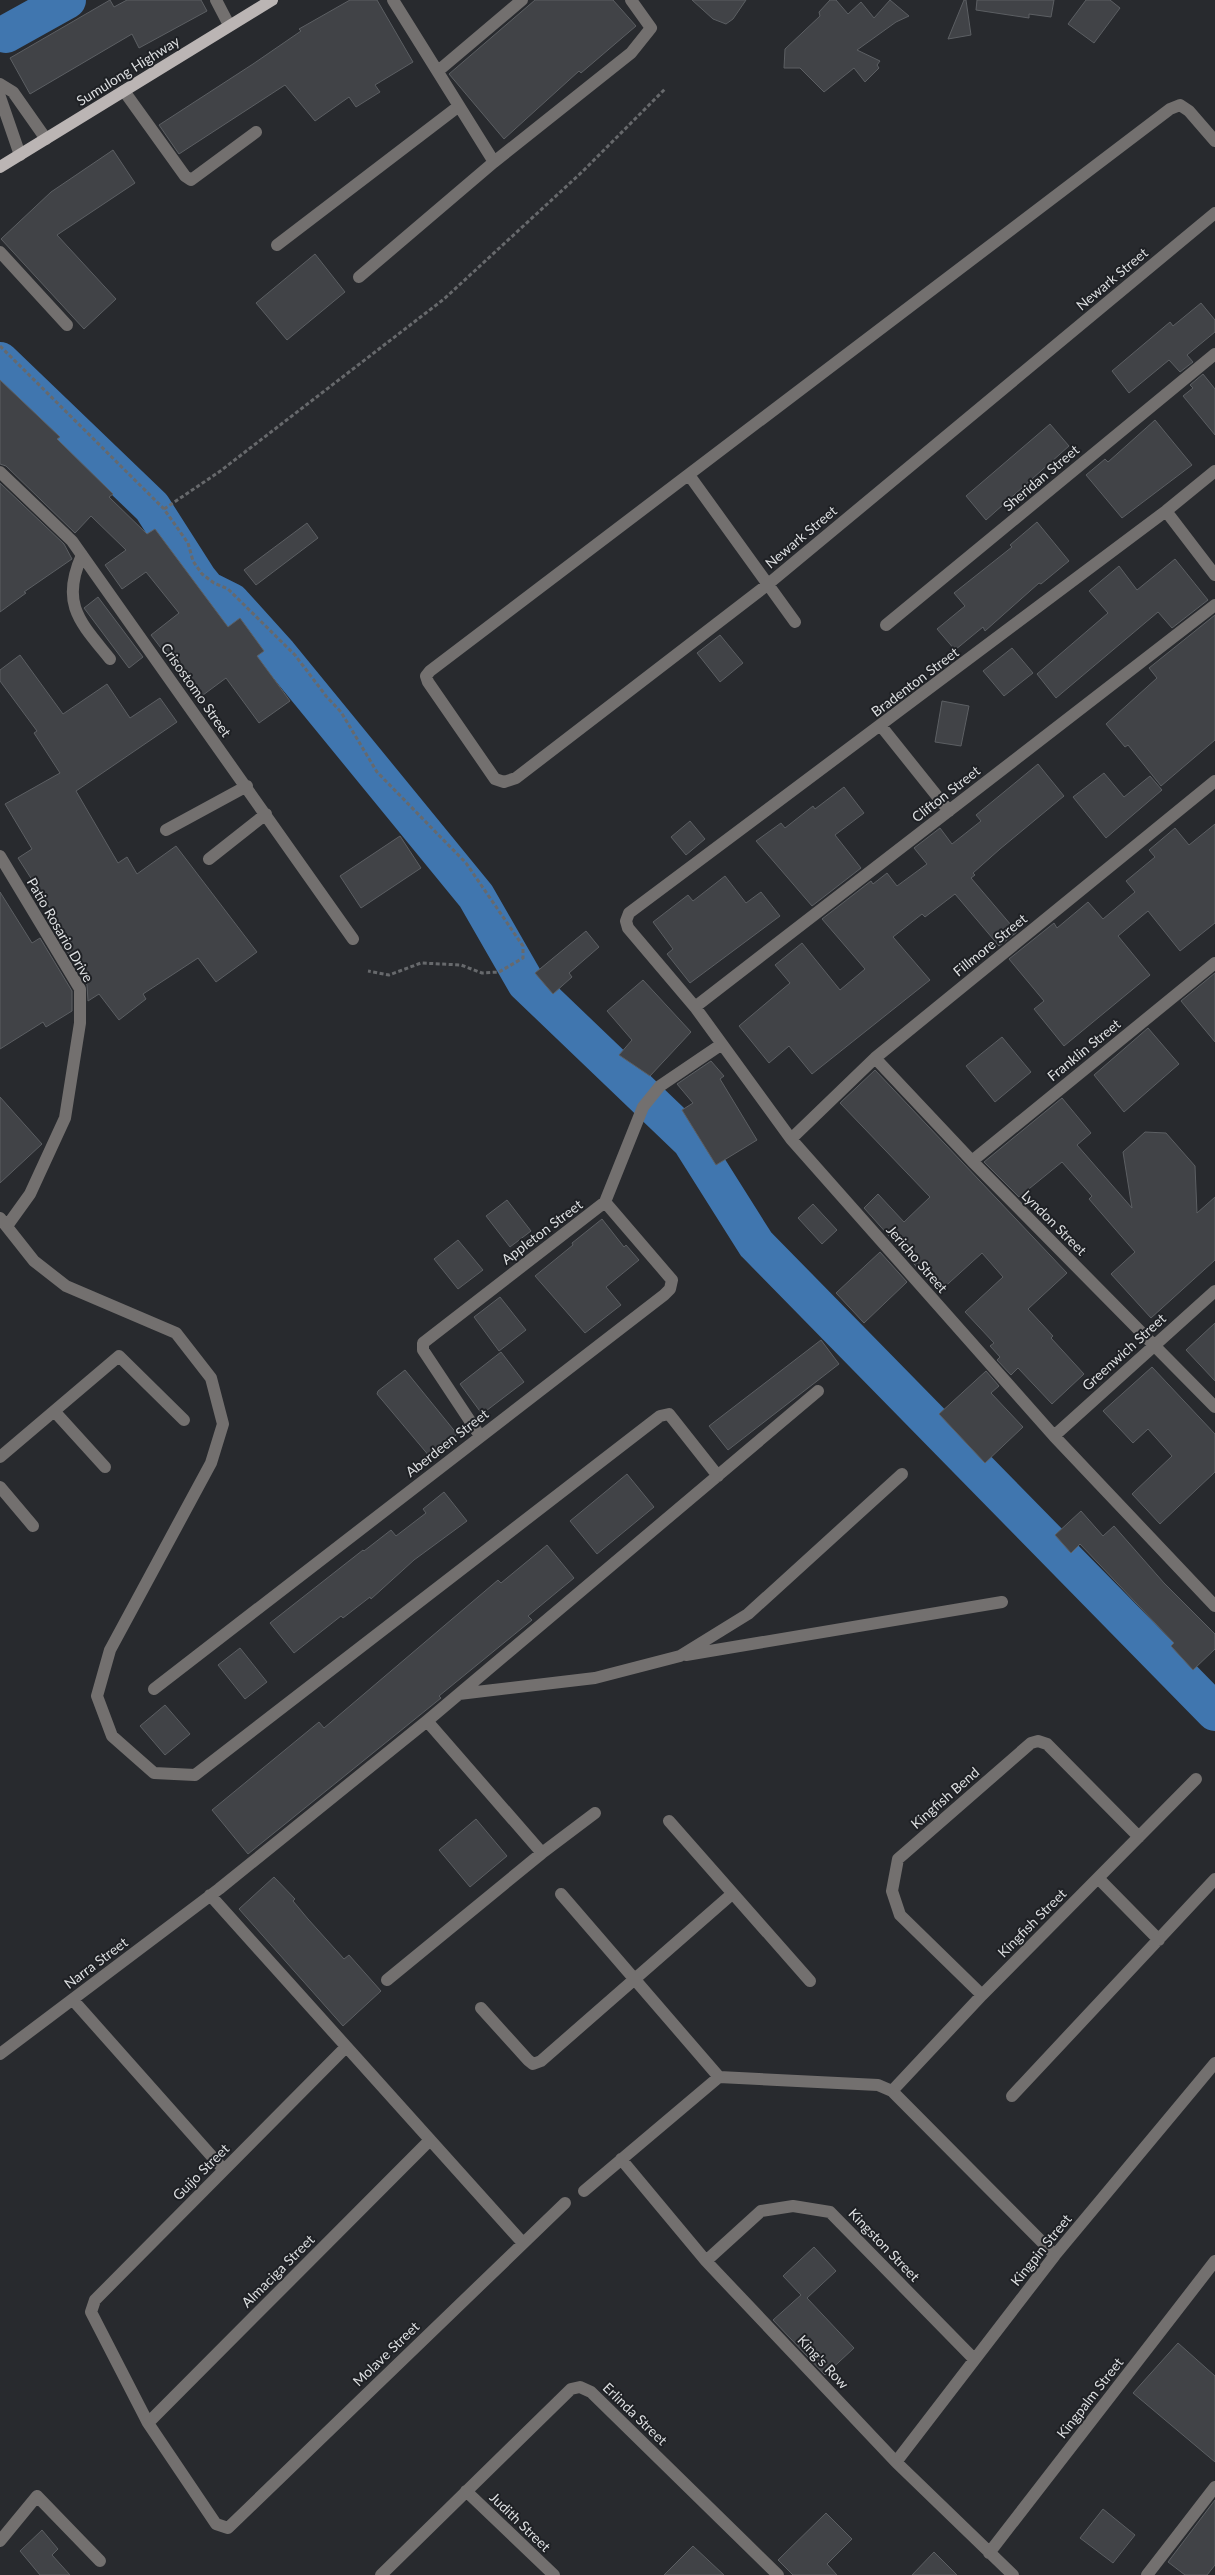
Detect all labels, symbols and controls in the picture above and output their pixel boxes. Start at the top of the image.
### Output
street label: Sumulong Highway [73,32,183,109]
street label: Newark Street [1072,244,1151,314]
street label: Sheridan Street [999,441,1082,514]
street label: Newark Street [761,502,840,572]
street label: Crisostomo Street [158,640,235,740]
street label: Bradenton Street [868,643,962,720]
street label: Clifton Street [908,762,983,825]
street label: Patio Rosario Drive [24,874,97,985]
street label: Fillmore Street [949,910,1030,980]
street label: Franklin Street [1044,1015,1124,1084]
street label: Lyndon Street [1018,1187,1090,1259]
street label: Appleton Street [498,1196,586,1268]
street label: Jericho Street [883,1221,951,1296]
street label: Greenwich Street [1078,1310,1169,1394]
street label: Aberdeen Street [402,1405,491,1480]
street label: Kingfish Bend [907,1763,982,1832]
street label: Kingfish Street [994,1885,1069,1960]
street label: Narra Street [61,1933,131,1992]
street label: Guijo Street [169,2140,232,2203]
street label: Kingston Street [845,2205,923,2285]
street label: Kingpin Street [1007,2210,1075,2289]
street label: Almaciga Street [238,2231,318,2311]
street label: Molave Street [349,2318,422,2390]
street label: King's Row [794,2331,853,2392]
street label: Kingpalm Street [1053,2354,1126,2441]
street label: Erlinda Street [600,2379,671,2448]
street label: Judith Street [486,2488,554,2555]

